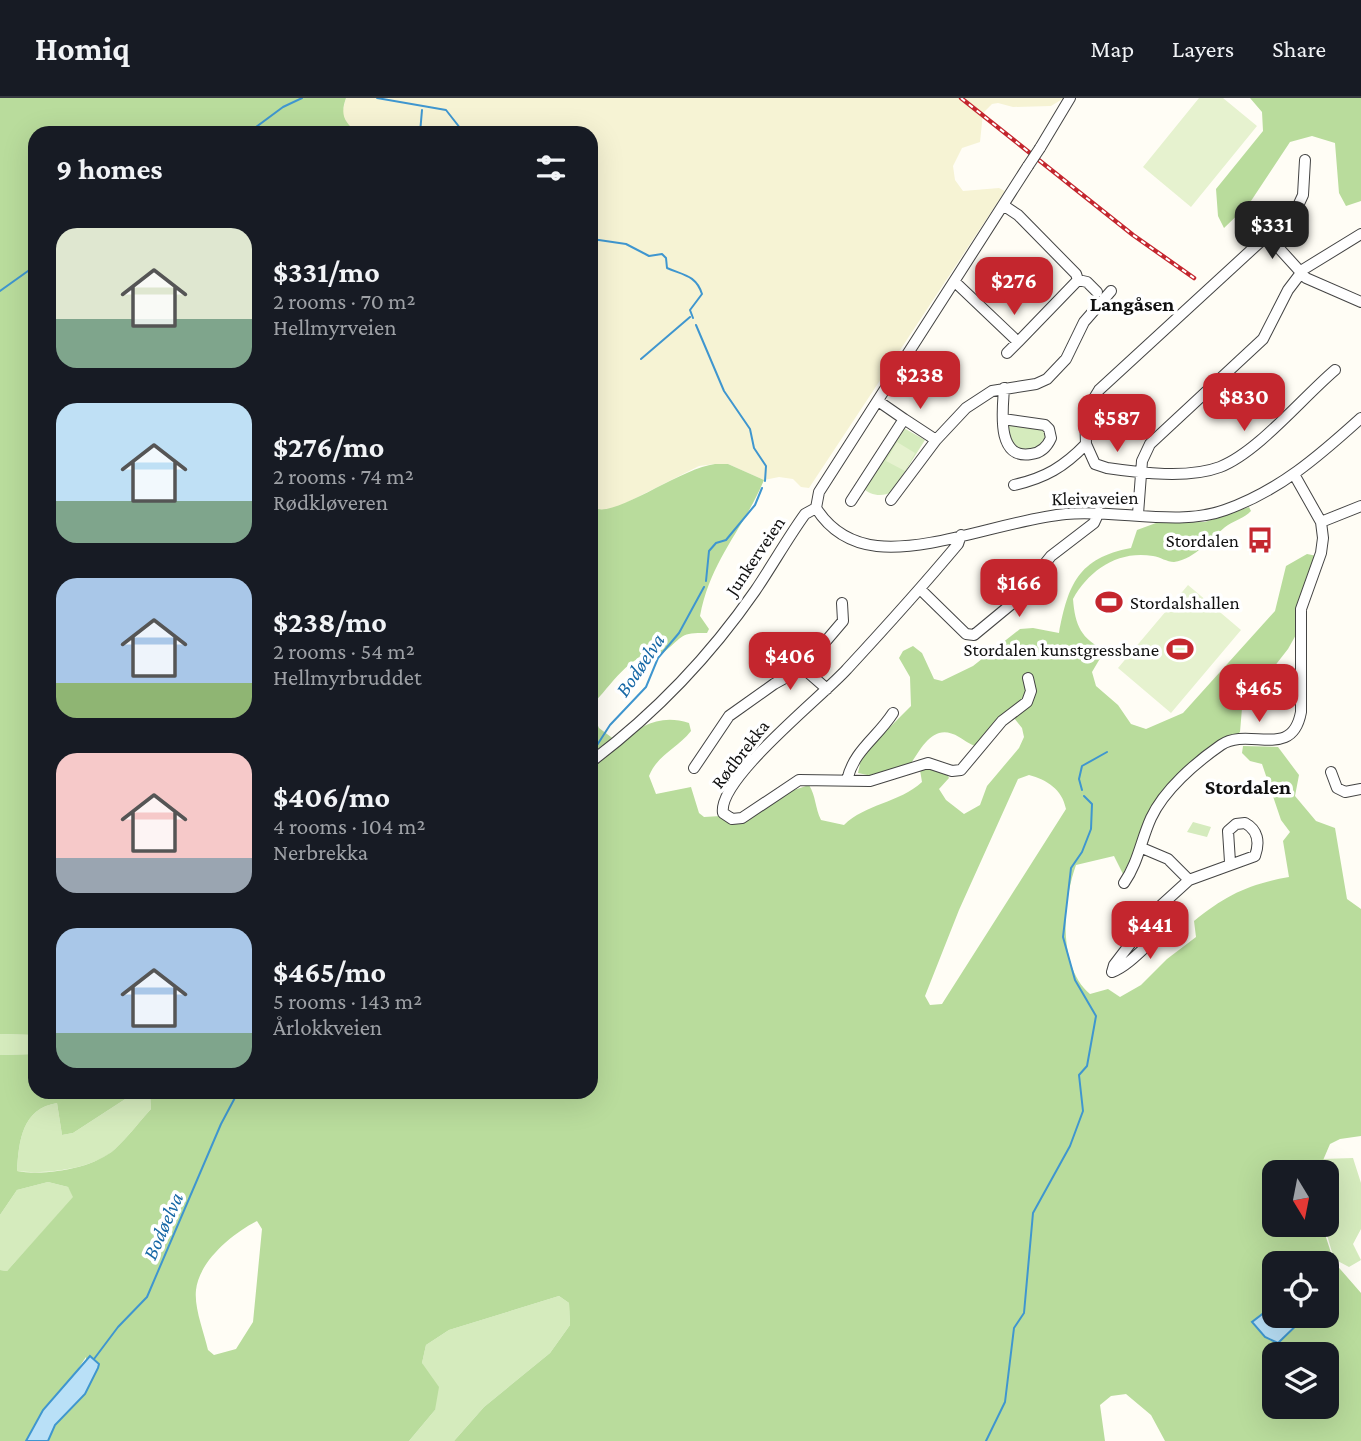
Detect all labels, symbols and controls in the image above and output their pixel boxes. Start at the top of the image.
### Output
text: Homiq [35,30,130,67]
text: Map [1090,35,1134,62]
text: Layers [1172,35,1234,62]
text: Share [1272,35,1326,62]
icon: filters [532,149,570,187]
text: 9 homes [56,152,163,185]
pin: $331 [1231,202,1313,261]
text: $331 [1251,211,1293,237]
text: $331/mo [273,255,380,288]
icon: home [112,256,196,340]
pin: $276 [973,258,1055,317]
text: $276 [991,267,1037,293]
text: 2 rooms · 70 m² [273,288,416,314]
district label: Langåsen [1090,292,1174,316]
text: Hellmyrveien [273,314,397,340]
pin: $238 [879,352,961,411]
text: $238 [896,361,944,387]
pin: $830 [1203,374,1285,433]
text: $830 [1219,383,1269,409]
pin: $587 [1076,394,1158,454]
text: $587 [1094,404,1140,430]
text: $276/mo [273,430,384,463]
icon: home [112,431,196,515]
text: 2 rooms · 74 m² [273,463,414,489]
street label: Kleivaveien [1051,487,1139,509]
text: Rødkløveren [273,489,388,515]
street label: Junkerveien [720,513,789,601]
bus stop icon: Stordalen [1245,525,1275,555]
place label: Stordalen [1166,530,1239,551]
pin: $166 [978,560,1060,619]
text: $166 [996,569,1042,595]
sports icon: Stordalshallen [1094,587,1124,617]
place label: Stordalshallen [1130,592,1240,613]
text: $238/mo [273,605,387,638]
icon: home [112,606,196,690]
water label: Bodøelva [610,629,670,701]
pin: $406 [749,632,831,692]
sports icon: Stordalen kunstgressbane [1165,634,1195,664]
text: 2 rooms · 54 m² [273,638,415,664]
place label: Stordalen kunstgressbane [964,639,1159,660]
text: $406 [765,642,815,668]
text: Hellmyrbruddet [273,664,422,690]
pin: $465 [1218,664,1300,724]
text: $465 [1235,674,1283,700]
street label: Rødbrekka [707,715,773,792]
district label: Stordalen [1205,775,1291,799]
text: $406/mo [273,780,390,813]
icon: home [112,781,196,865]
text: 4 rooms · 104 m² [273,813,425,839]
text: Nerbrekka [273,839,368,865]
pin: $441 [1109,902,1191,961]
text: $441 [1128,911,1172,937]
text: $465/mo [273,955,386,988]
icon: home [112,956,196,1040]
text: 5 rooms · 143 m² [273,988,422,1014]
text: Årlokkveien [273,1014,382,1040]
north arrow [1262,1160,1339,1237]
map controls [1262,1160,1339,1419]
water label: Bodøelva [138,1189,188,1263]
button: locate [1262,1251,1339,1328]
button: layers [1262,1342,1339,1419]

